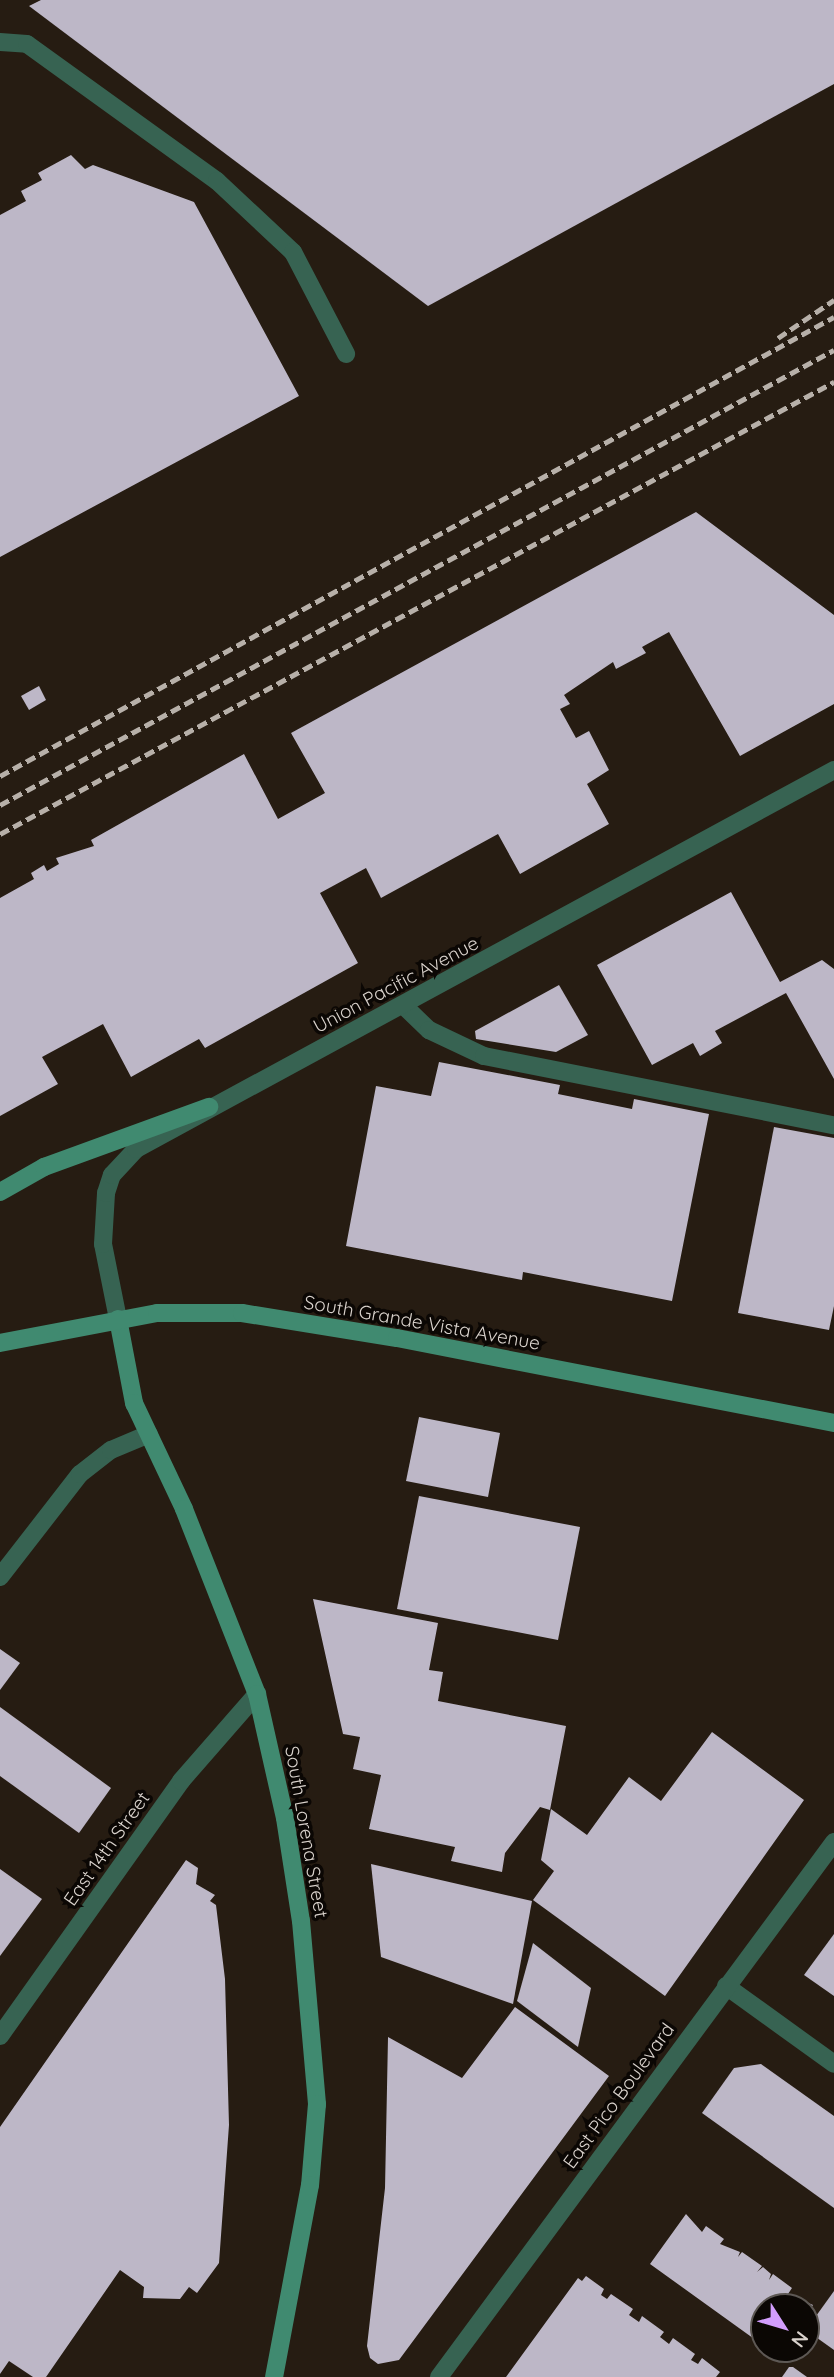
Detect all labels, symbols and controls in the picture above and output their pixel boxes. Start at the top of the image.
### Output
street label: Union Pacific Avenue [310,932,482,1038]
street label: South Grande Vista Avenue [302,1291,542,1355]
street label: South Lorena Street [280,1744,332,1920]
street label: East 14th Street [59,1788,155,1910]
street label: East Pico Boulevard [559,2019,679,2173]
north arrow [750,2293,820,2363]
text: N [786,2327,814,2352]

